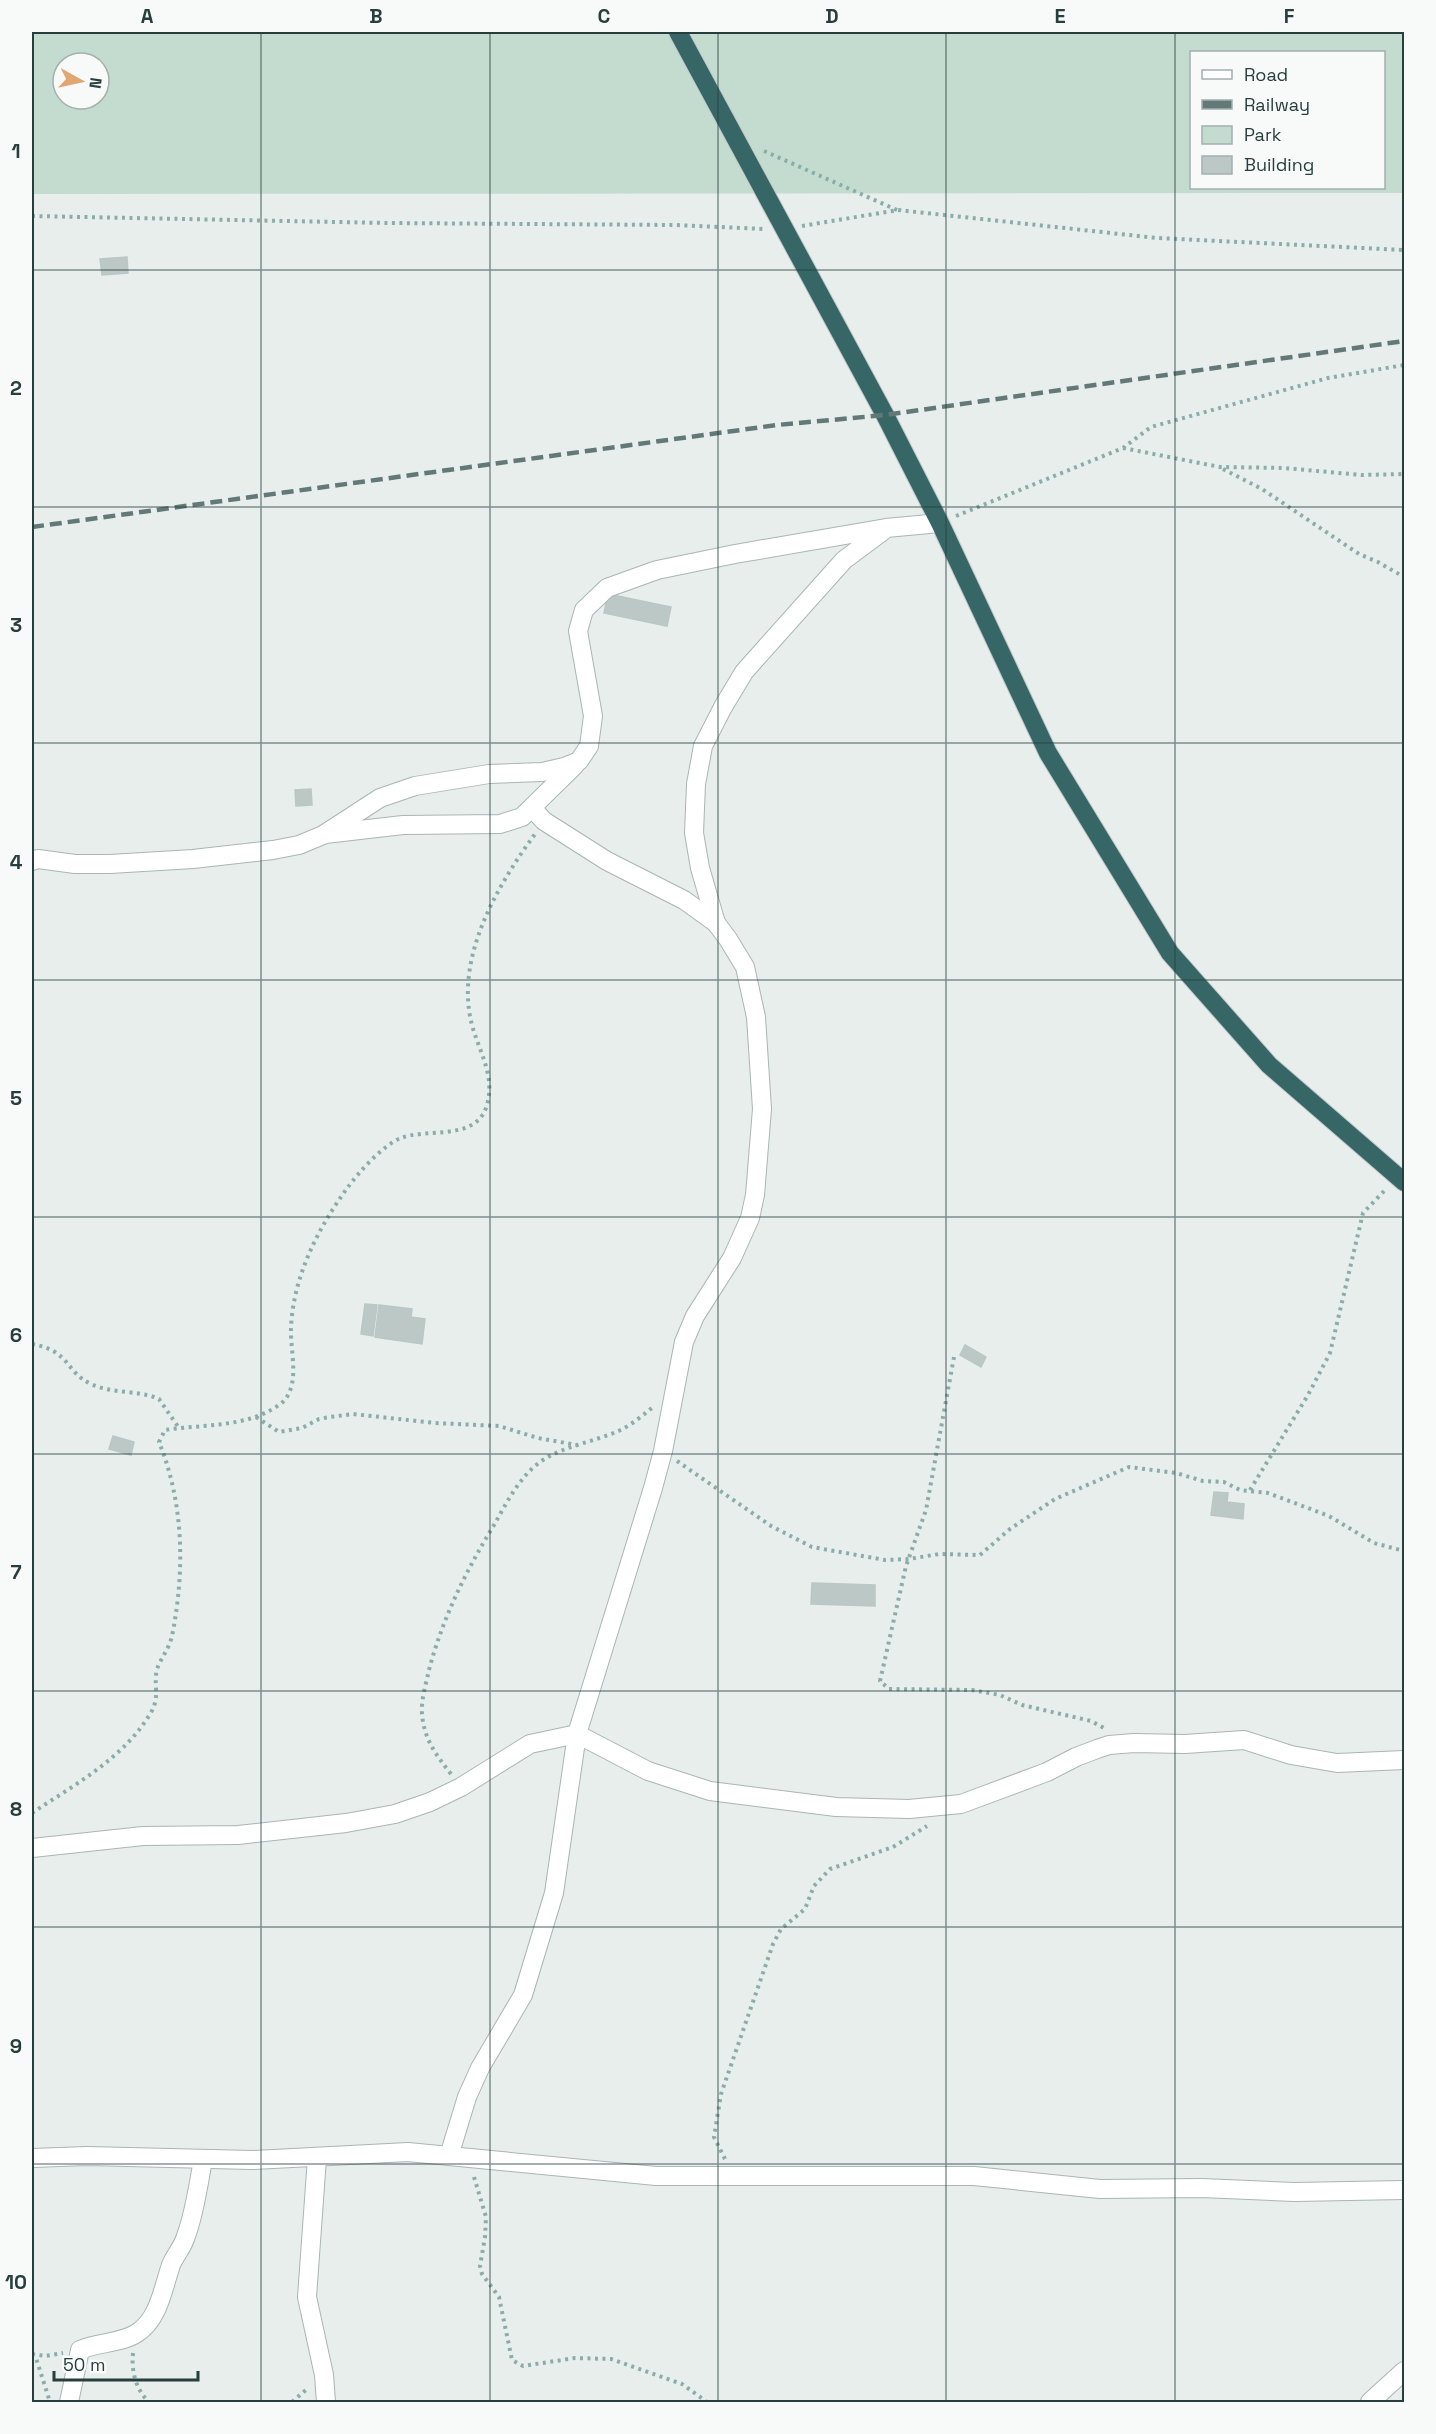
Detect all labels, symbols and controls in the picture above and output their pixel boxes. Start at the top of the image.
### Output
text: A [141,3,154,29]
text: B [369,3,383,29]
text: C [598,3,611,29]
text: D [825,3,839,29]
text: E [1054,3,1066,29]
text: F [1284,3,1295,29]
north arrow [51,51,111,111]
legend [1190,51,1385,189]
text: Road [1244,63,1288,86]
text: N [84,76,107,90]
text: Railway [1244,93,1310,116]
text: Park [1244,123,1282,146]
text: 1 [11,138,21,164]
text: Building [1244,153,1314,176]
text: 2 [10,375,22,401]
text: 3 [10,612,22,638]
text: 4 [10,849,23,875]
text: 5 [10,1085,22,1111]
text: 6 [10,1322,22,1348]
text: 7 [10,1559,22,1585]
text: 8 [10,1796,22,1822]
text: 9 [10,2033,22,2059]
text: 10 [5,2269,27,2295]
scale bar [54,2344,198,2382]
text: 50 m [63,2353,105,2376]

